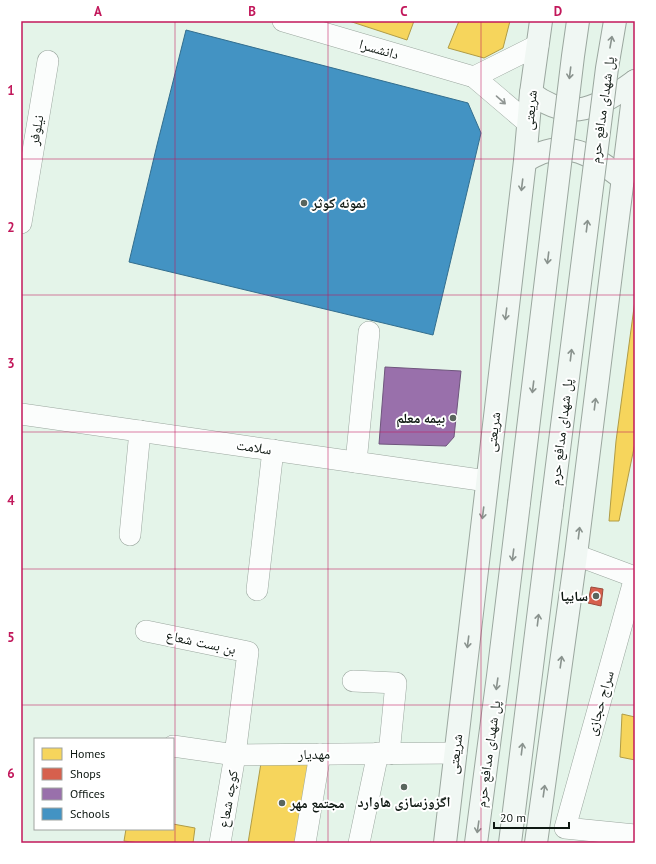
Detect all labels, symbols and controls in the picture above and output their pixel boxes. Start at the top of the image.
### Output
text: A [94,3,102,20]
text: B [248,3,256,20]
text: C [400,3,408,20]
text: D [554,3,562,20]
street label: دانشسرا [357,35,401,63]
one-way arrow [608,36,616,49]
street label: پل شهدای مدافع حرم [586,55,619,165]
one-way arrow [567,66,574,79]
text: 1 [7,82,15,99]
street label: شریعتی [519,89,541,131]
one-way arrow [496,95,507,104]
street label: نیلوفر [24,113,48,148]
one-way arrow [518,178,526,191]
place label: نمونه کوثر [311,194,366,212]
marker: نمونه کوثر [299,198,309,208]
text: 2 [7,219,15,236]
one-way arrow [583,220,591,233]
one-way arrow [544,251,552,264]
one-way arrow [503,307,510,320]
one-way arrow [567,349,574,362]
text: 3 [7,355,15,372]
street label: پل شهدای مدافع حرم [545,377,578,487]
one-way arrow [529,380,536,393]
one-way arrow [591,398,599,411]
place label: بیمه معلم [396,409,445,428]
street label: شریعتی [482,411,504,453]
marker: بیمه معلم [448,413,458,423]
street label: سلامت [235,436,273,458]
text: 4 [7,492,15,509]
one-way arrow [479,506,487,519]
one-way arrow [575,527,583,540]
one-way arrow [509,548,516,561]
place label: سایپا [560,587,588,605]
marker: سایپا [591,591,601,601]
one-way arrow [534,614,542,627]
street label: بن بست شعاع [164,626,238,659]
text: 5 [7,629,15,646]
one-way arrow [464,635,472,648]
one-way arrow [557,656,565,669]
street label: سراج حجازی [582,668,619,738]
one-way arrow [493,677,501,690]
street label: پل شهدای مدافع حرم [472,699,505,809]
street label: شریعتی [444,733,466,775]
legend [34,738,174,830]
one-way arrow [518,743,526,756]
street label: مهدیار [297,745,330,763]
text: Homes [70,746,105,761]
text: 6 [7,765,15,782]
text: Shops [70,766,101,781]
street label: کوچه شعاع [214,769,243,829]
marker: اگزوزسازی هاوارد [399,782,409,792]
one-way arrow [540,784,547,797]
text: Offices [70,786,105,801]
place label: اگزوزسازی هاوارد [357,793,451,811]
place label: مجتمع مهر [289,794,345,813]
marker: مجتمع مهر [277,798,287,808]
scale bar [494,804,569,830]
text: Schools [70,806,110,821]
text: 20 m [500,810,526,825]
one-way arrow [474,820,482,833]

